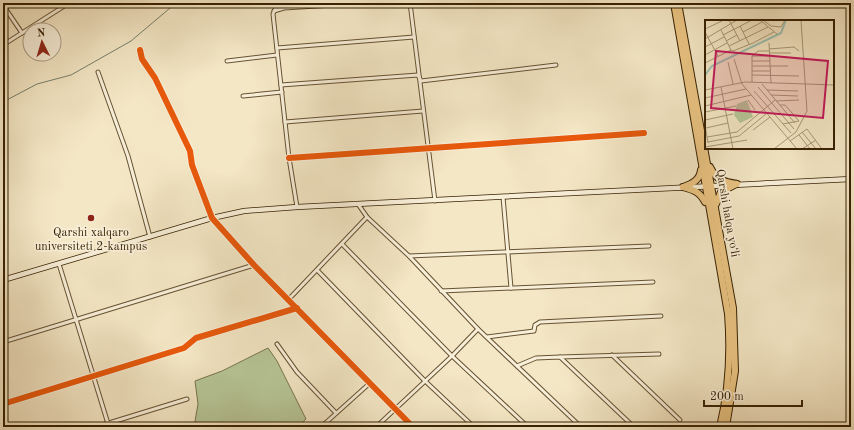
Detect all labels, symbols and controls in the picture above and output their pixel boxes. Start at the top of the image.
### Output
inset map [705,20,834,149]
north arrow [22,22,62,62]
text: N [37,28,47,39]
street label: Qarshi halqa yoʻli [713,168,742,258]
marker: Qarshi xalqaro universiteti 2-kampus [86,213,96,223]
place label: Qarshi xalqaro universiteti 2-kampus [35,227,147,253]
scale bar [704,382,802,408]
text: 200 m [710,391,744,403]

